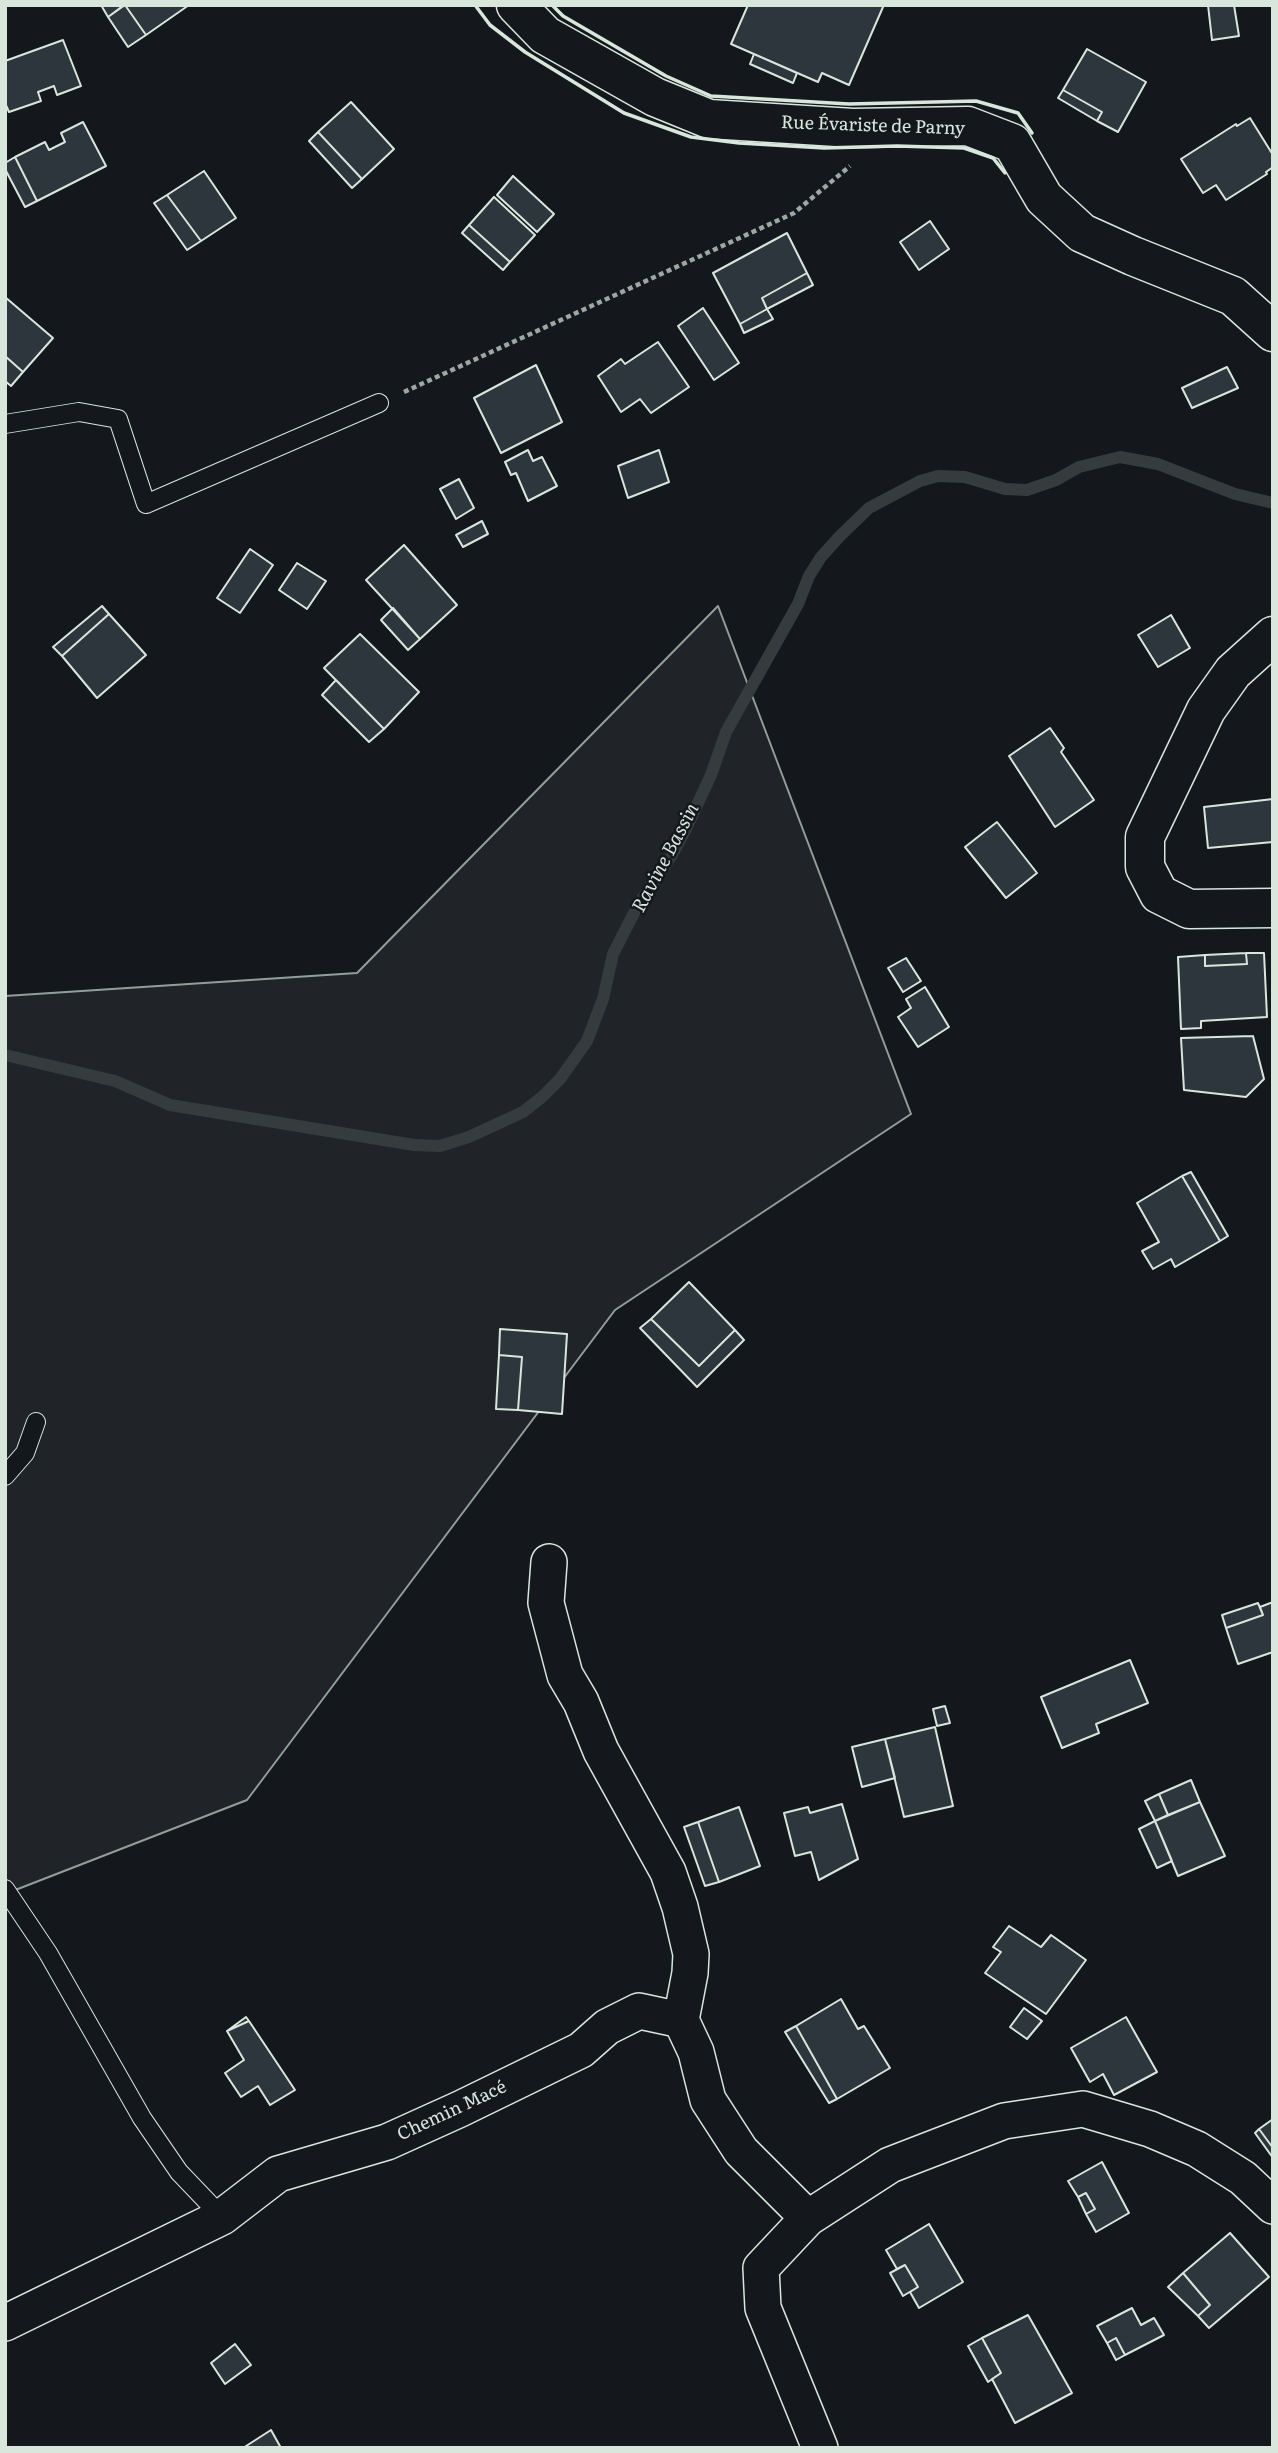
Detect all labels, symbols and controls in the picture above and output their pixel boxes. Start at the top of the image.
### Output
street label: Rue Évariste de Parny [781,112,965,140]
water label: Ravine Bassin [628,799,704,917]
street label: Chemin Macé [394,2076,510,2146]

